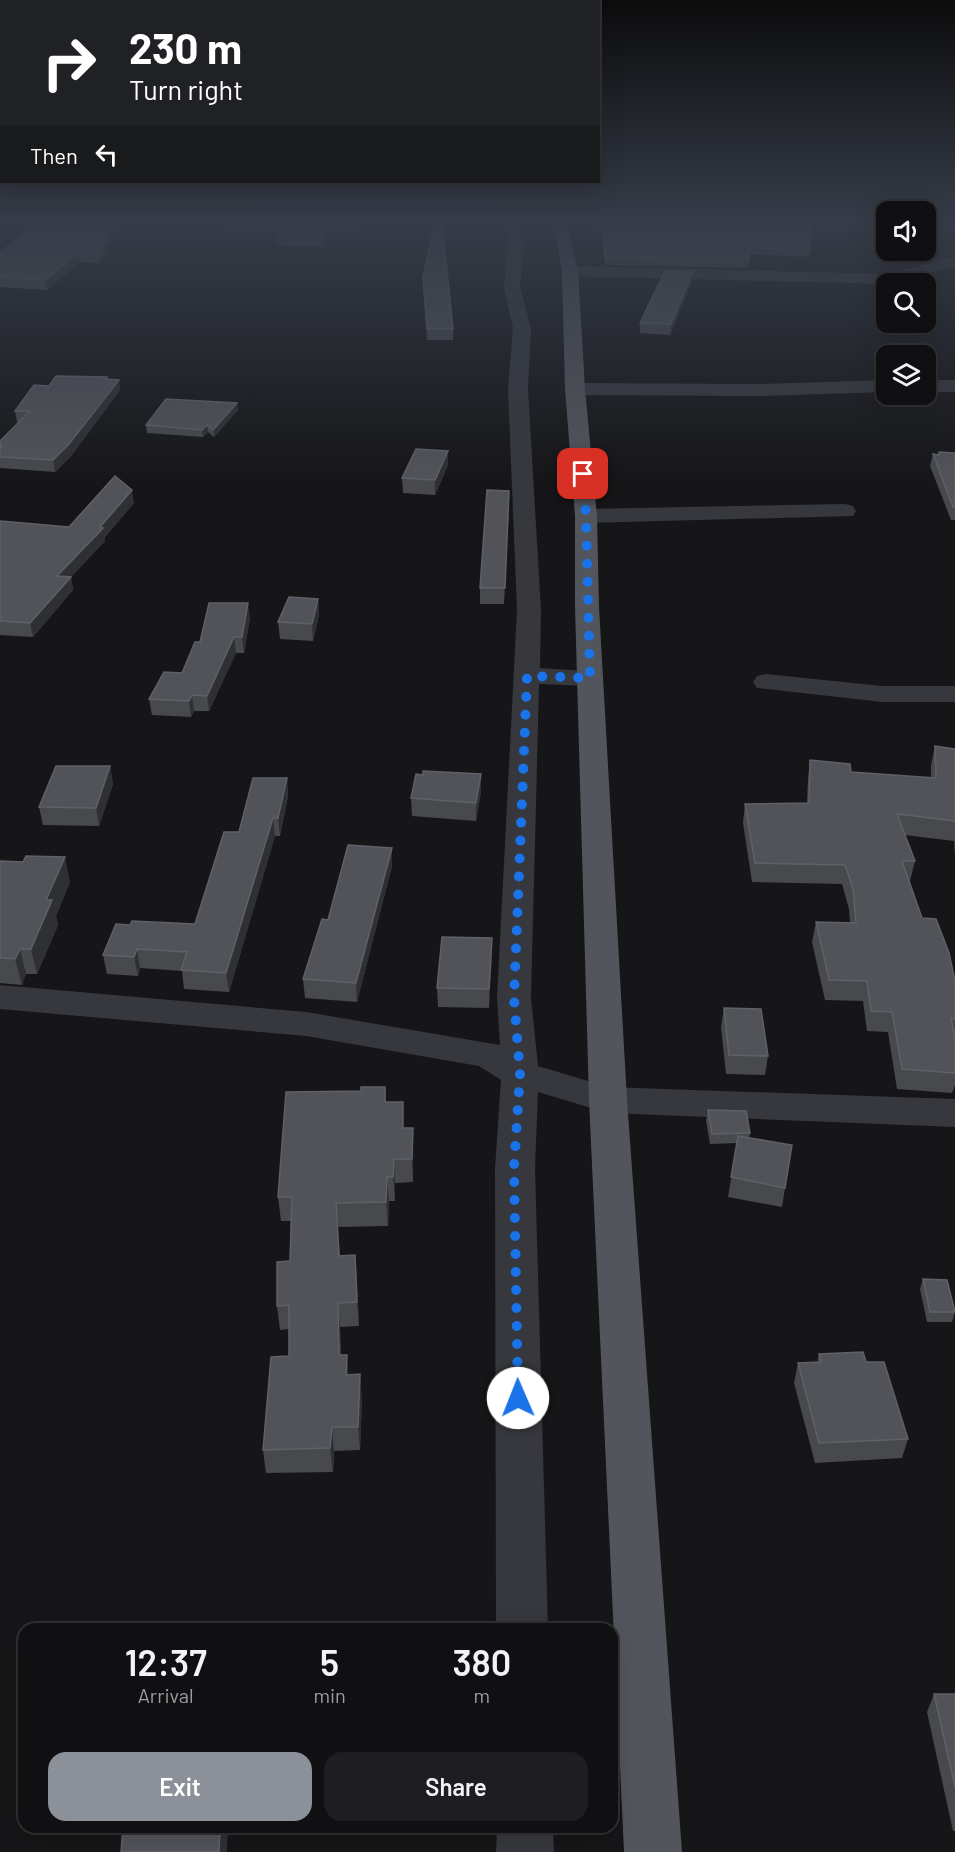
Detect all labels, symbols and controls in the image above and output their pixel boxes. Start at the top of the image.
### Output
text: 230 m [129,22,242,72]
icon: right [30,24,108,102]
text: Turn right [129,73,243,105]
icon: left [90,138,123,171]
text: Then [30,142,78,168]
map controls [876,201,936,405]
button: sound [876,201,936,261]
button: search [876,273,936,333]
button: layers [876,345,936,405]
pin [557,448,608,499]
icon: arrive [566,457,599,490]
position arrow [486,1366,550,1430]
text: 12:37 [125,1640,207,1683]
text: 5 [320,1640,339,1683]
text: 380 [453,1640,511,1683]
text: Arrival [138,1683,194,1707]
text: min [313,1683,346,1707]
text: m [474,1683,490,1707]
button: Exit [48,1752,312,1821]
button: Share [324,1752,588,1821]

